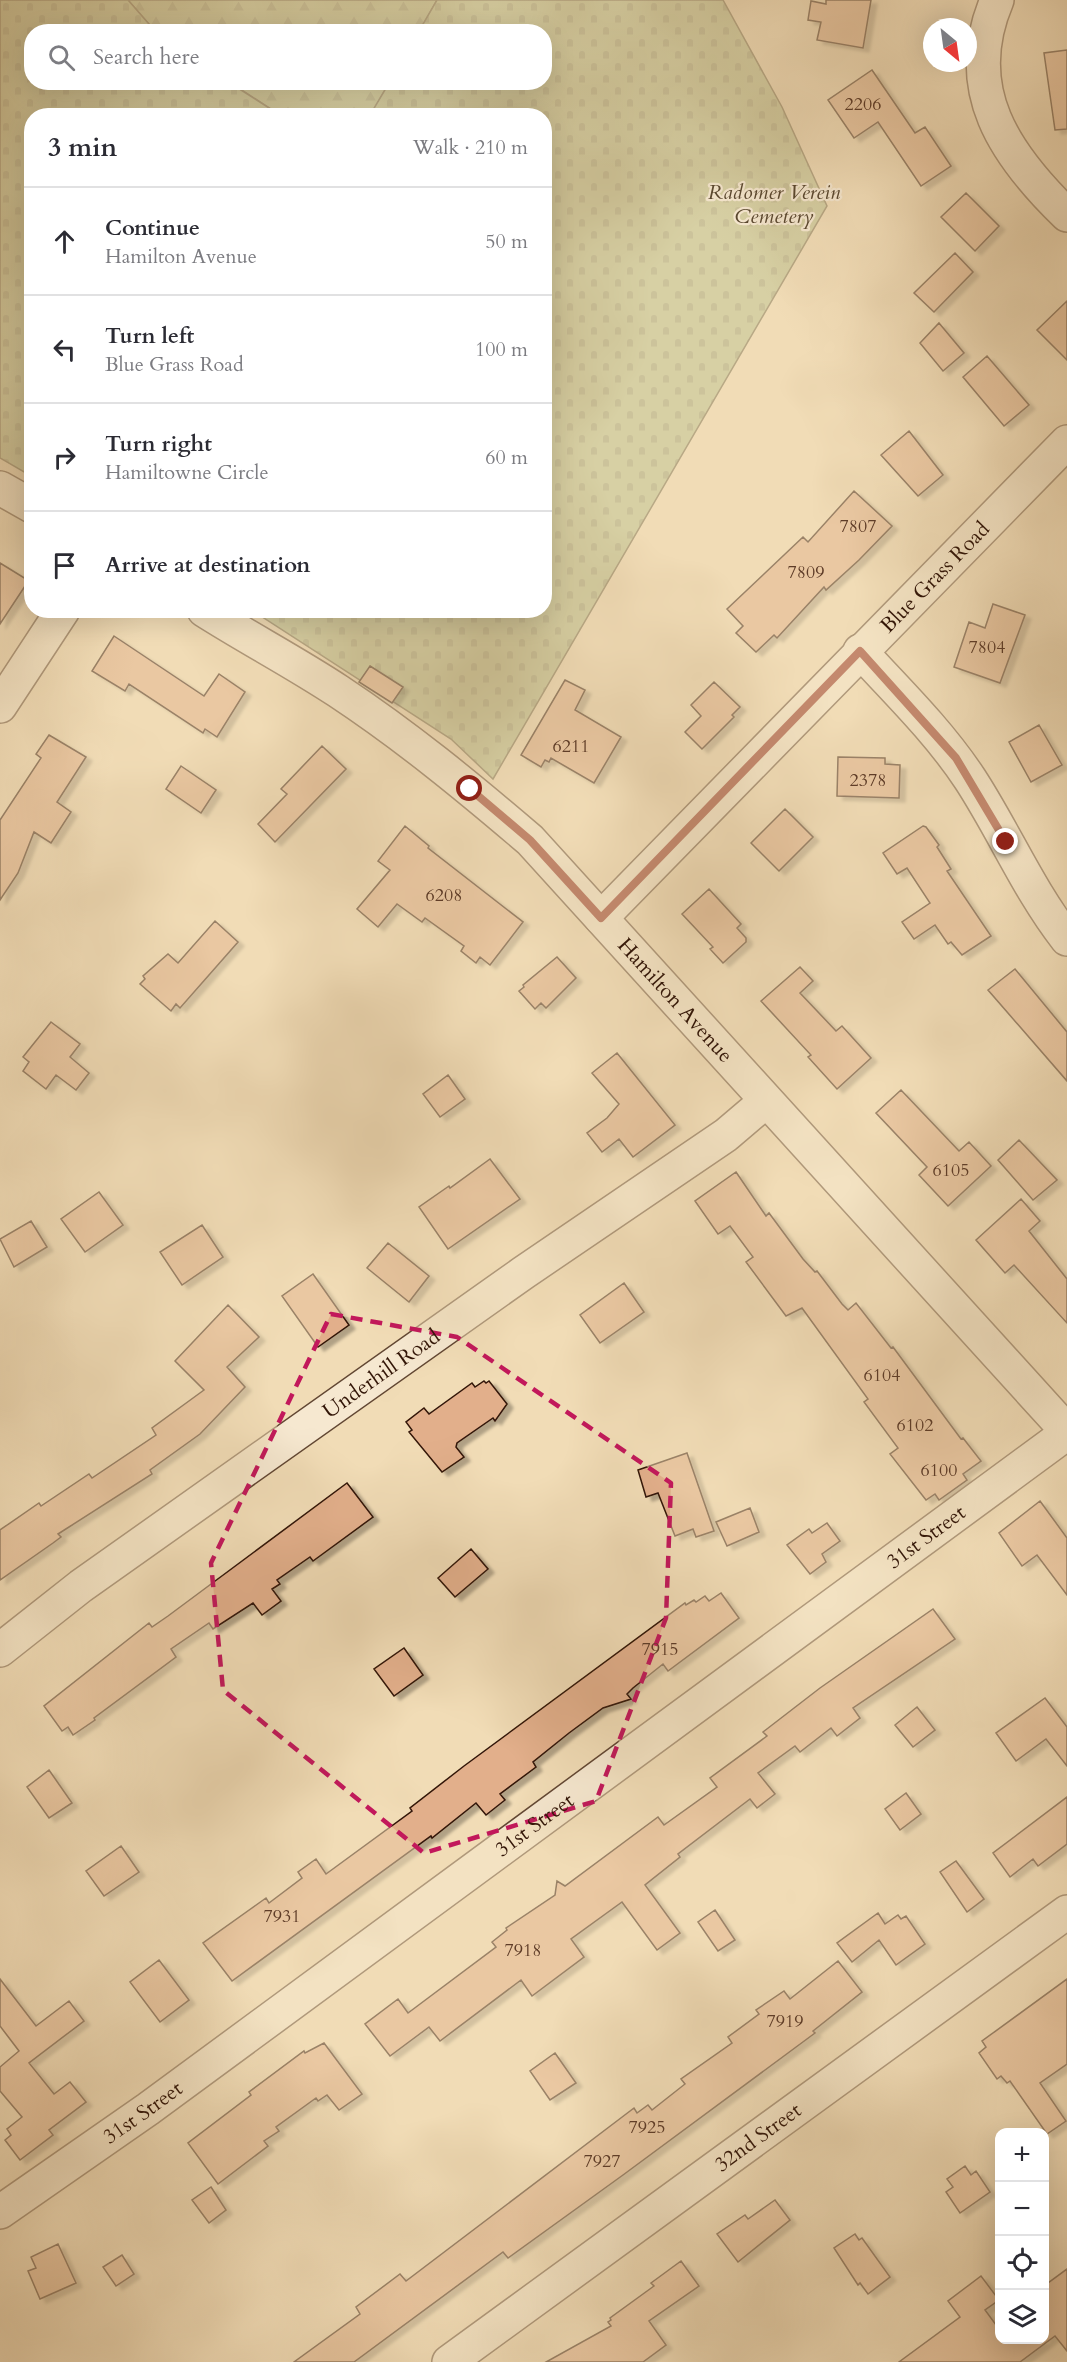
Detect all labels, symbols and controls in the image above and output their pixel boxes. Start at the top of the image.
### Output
north arrow [923,18,977,72]
search box [24,24,552,90]
icon: search [45,41,78,74]
text: Search here [93,42,200,72]
house number: 2206 [845,92,881,117]
text: 3 min [48,130,117,165]
text: Walk · 210 m [413,134,528,161]
park label: Radomer Verein Cemetery [708,178,841,231]
text: Continue [105,213,200,243]
icon: ahead [48,225,81,258]
text: 50 m [485,228,528,255]
text: Hamilton Avenue [105,243,257,270]
text: Turn left [105,321,194,351]
icon: left [48,333,81,366]
text: 100 m [475,336,528,363]
text: Blue Grass Road [105,351,244,378]
text: Turn right [105,429,212,459]
icon: right [48,441,81,474]
text: 60 m [485,444,528,471]
text: Hamiltowne Circle [105,459,268,486]
house number: 7807 [840,514,876,539]
street label: Blue Grass Road [873,515,996,639]
icon: arrive [48,549,81,582]
text: Arrive at destination [105,550,310,580]
house number: 7809 [788,560,824,585]
house number: 7804 [969,635,1005,660]
house number: 6211 [553,734,589,759]
house number: 2378 [850,768,886,793]
route start [456,775,482,801]
route end [992,828,1018,854]
house number: 6208 [426,883,462,908]
street label: Hamilton Avenue [611,931,740,1069]
house number: 6105 [933,1158,969,1183]
street label: Underhill Road [317,1322,446,1425]
house number: 6104 [864,1363,900,1388]
house number: 6102 [897,1413,933,1438]
house number: 6100 [921,1458,957,1483]
street label: 31st Street [880,1498,972,1576]
house number: 7915 [642,1637,678,1662]
street label: 31st Street [489,1786,580,1864]
house number: 7931 [264,1904,300,1929]
house number: 7918 [505,1938,541,1963]
house number: 7919 [767,2009,803,2034]
street label: 31st Street [97,2074,189,2151]
street label: 32nd Street [708,2096,807,2179]
house number: 7925 [629,2115,665,2140]
map controls [995,2128,1049,2344]
button: + [995,2128,1049,2182]
house number: 7927 [584,2149,620,2174]
button: − [995,2182,1049,2236]
button: locate [995,2236,1049,2290]
button: layers [995,2290,1049,2344]

